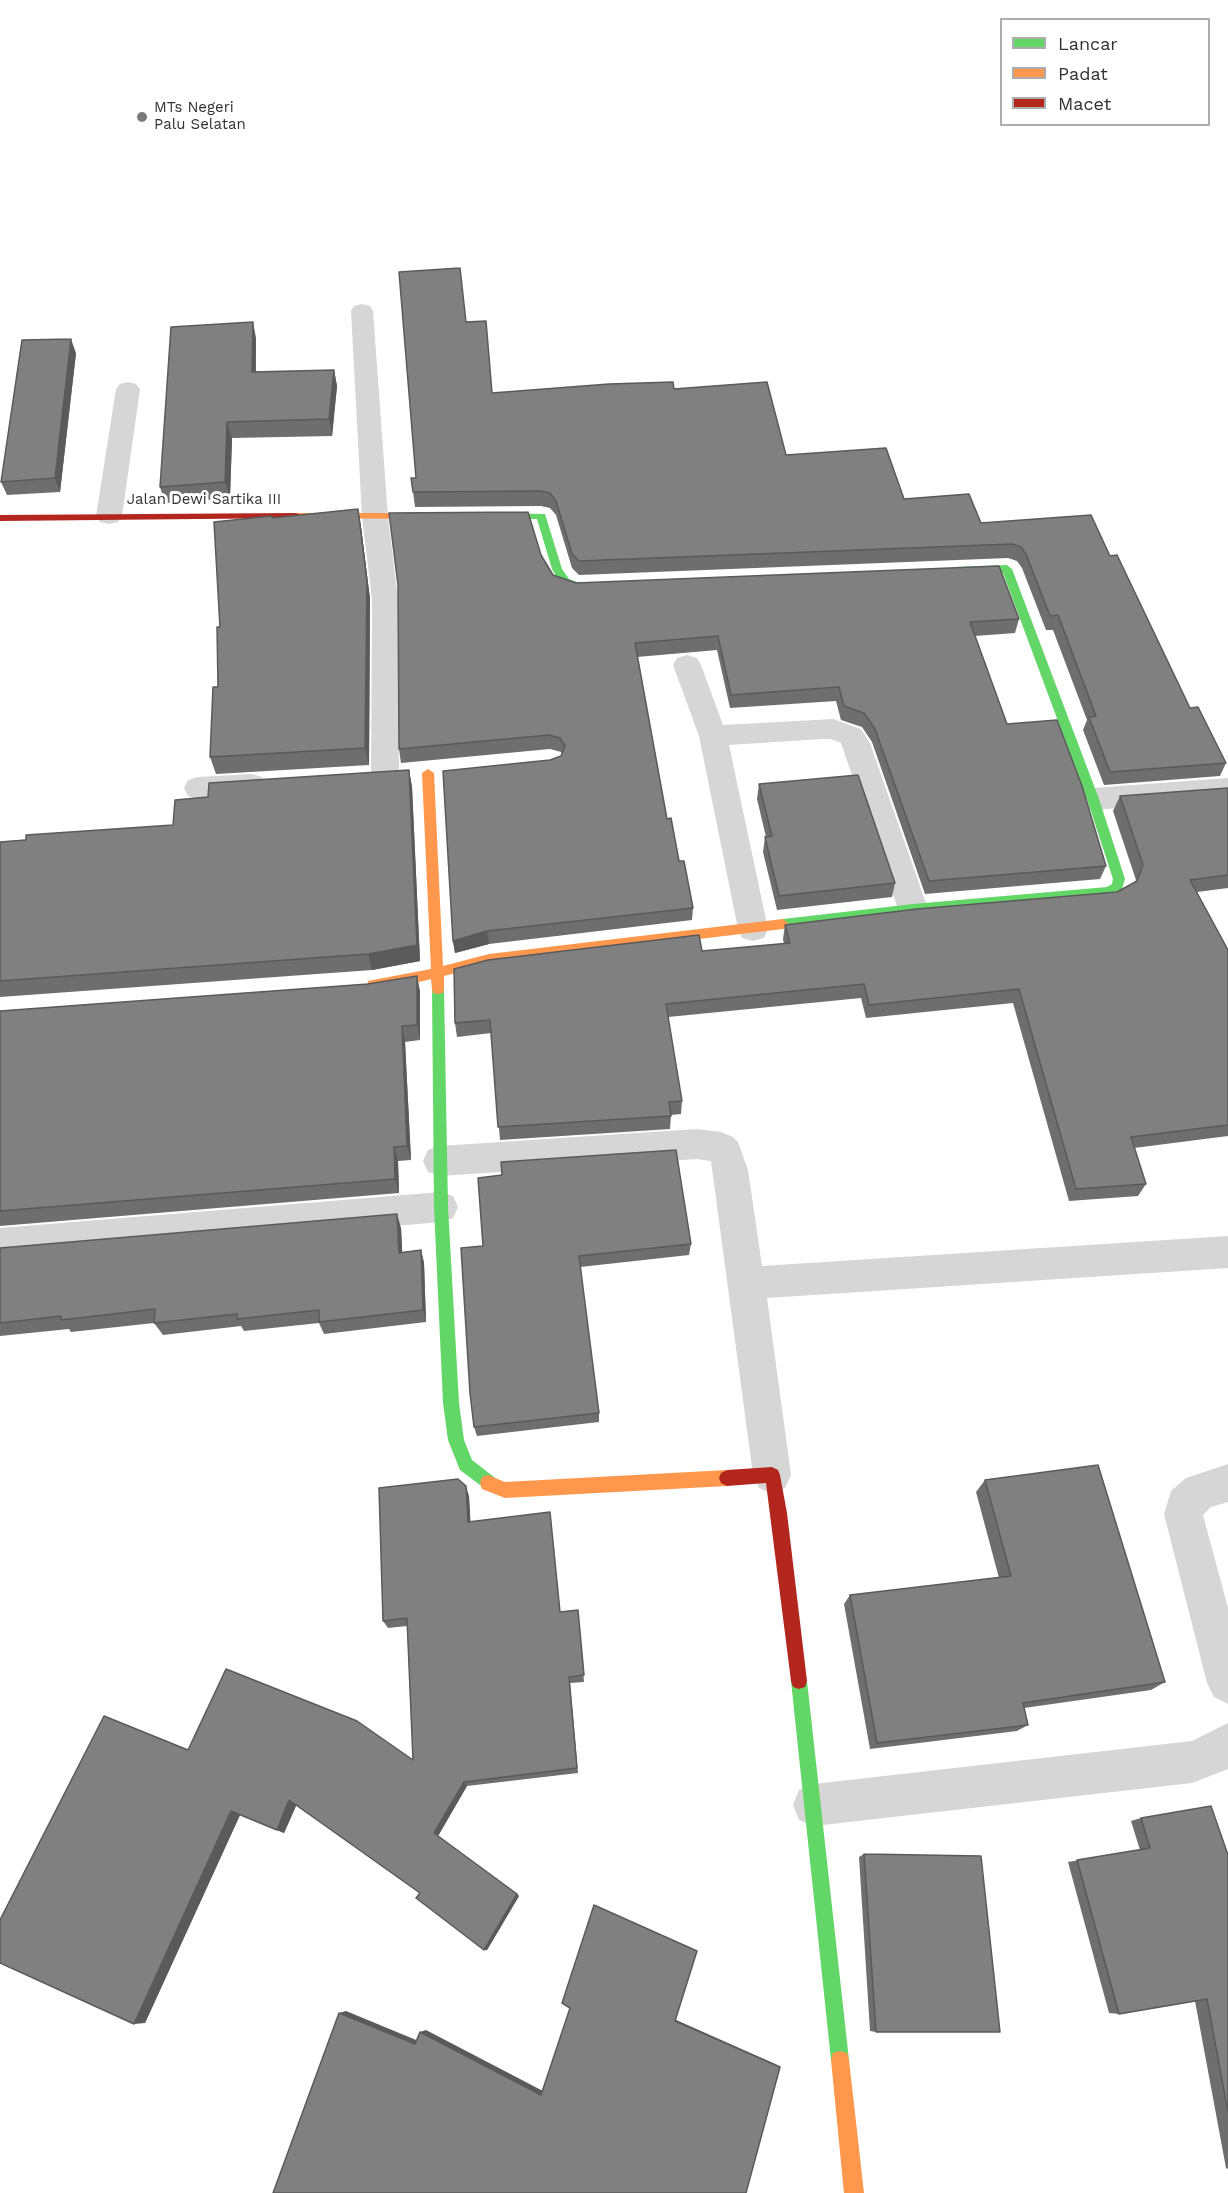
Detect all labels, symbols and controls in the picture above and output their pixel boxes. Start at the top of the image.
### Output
legend [1000,18,1210,126]
text: Lancar [1058,33,1118,54]
text: Padat [1058,63,1108,84]
text: Macet [1058,93,1111,114]
place label: MTs Negeri Palu Selatan [154,99,246,134]
marker: MTs Negeri Palu Selatan [135,110,149,124]
street label: Jalan Dewi Sartika III [127,491,281,509]

